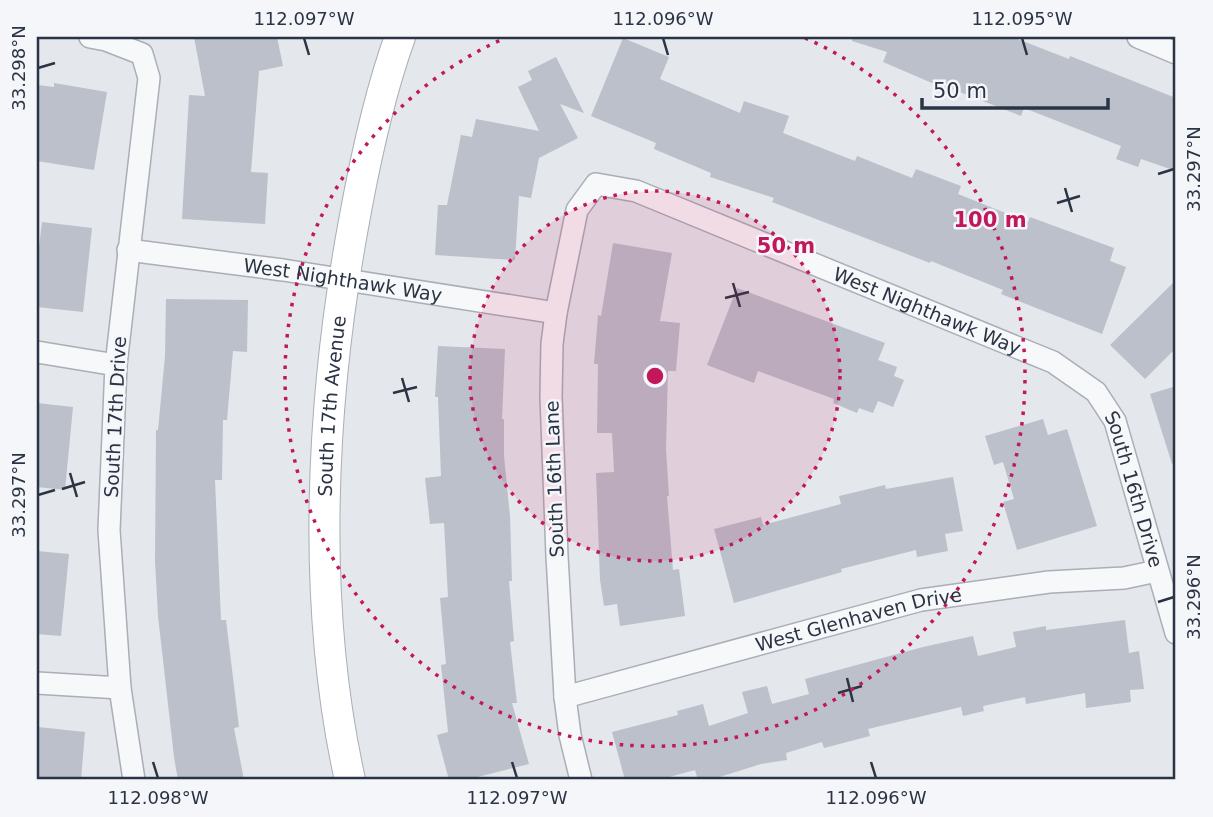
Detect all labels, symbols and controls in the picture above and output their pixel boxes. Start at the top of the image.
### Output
text: 112.097°W [253,8,355,29]
text: 112.096°W [612,8,714,29]
text: 112.095°W [971,8,1073,29]
text: 33.298°N [8,25,29,111]
scale bar [922,66,1108,110]
text: 50 m [933,79,987,103]
text: 33.297°N [1183,126,1204,212]
text: 100 m [953,208,1027,232]
text: 50 m [757,234,815,258]
street label: West Nighthawk Way [242,254,444,306]
street label: West Nighthawk Way [830,262,1024,359]
street label: South 17th Avenue [314,314,350,497]
street label: South 17th Drive [100,336,130,498]
centre of rings [643,364,667,388]
street label: South 16th Lane [540,400,568,558]
street label: South 16th Drive [1100,407,1168,570]
text: 33.297°N [8,452,29,538]
text: 33.296°N [1183,554,1204,640]
street label: West Glenhaven Drive [753,583,963,656]
text: 112.098°W [107,787,209,808]
text: 112.097°W [466,787,568,808]
text: 112.096°W [825,787,927,808]

